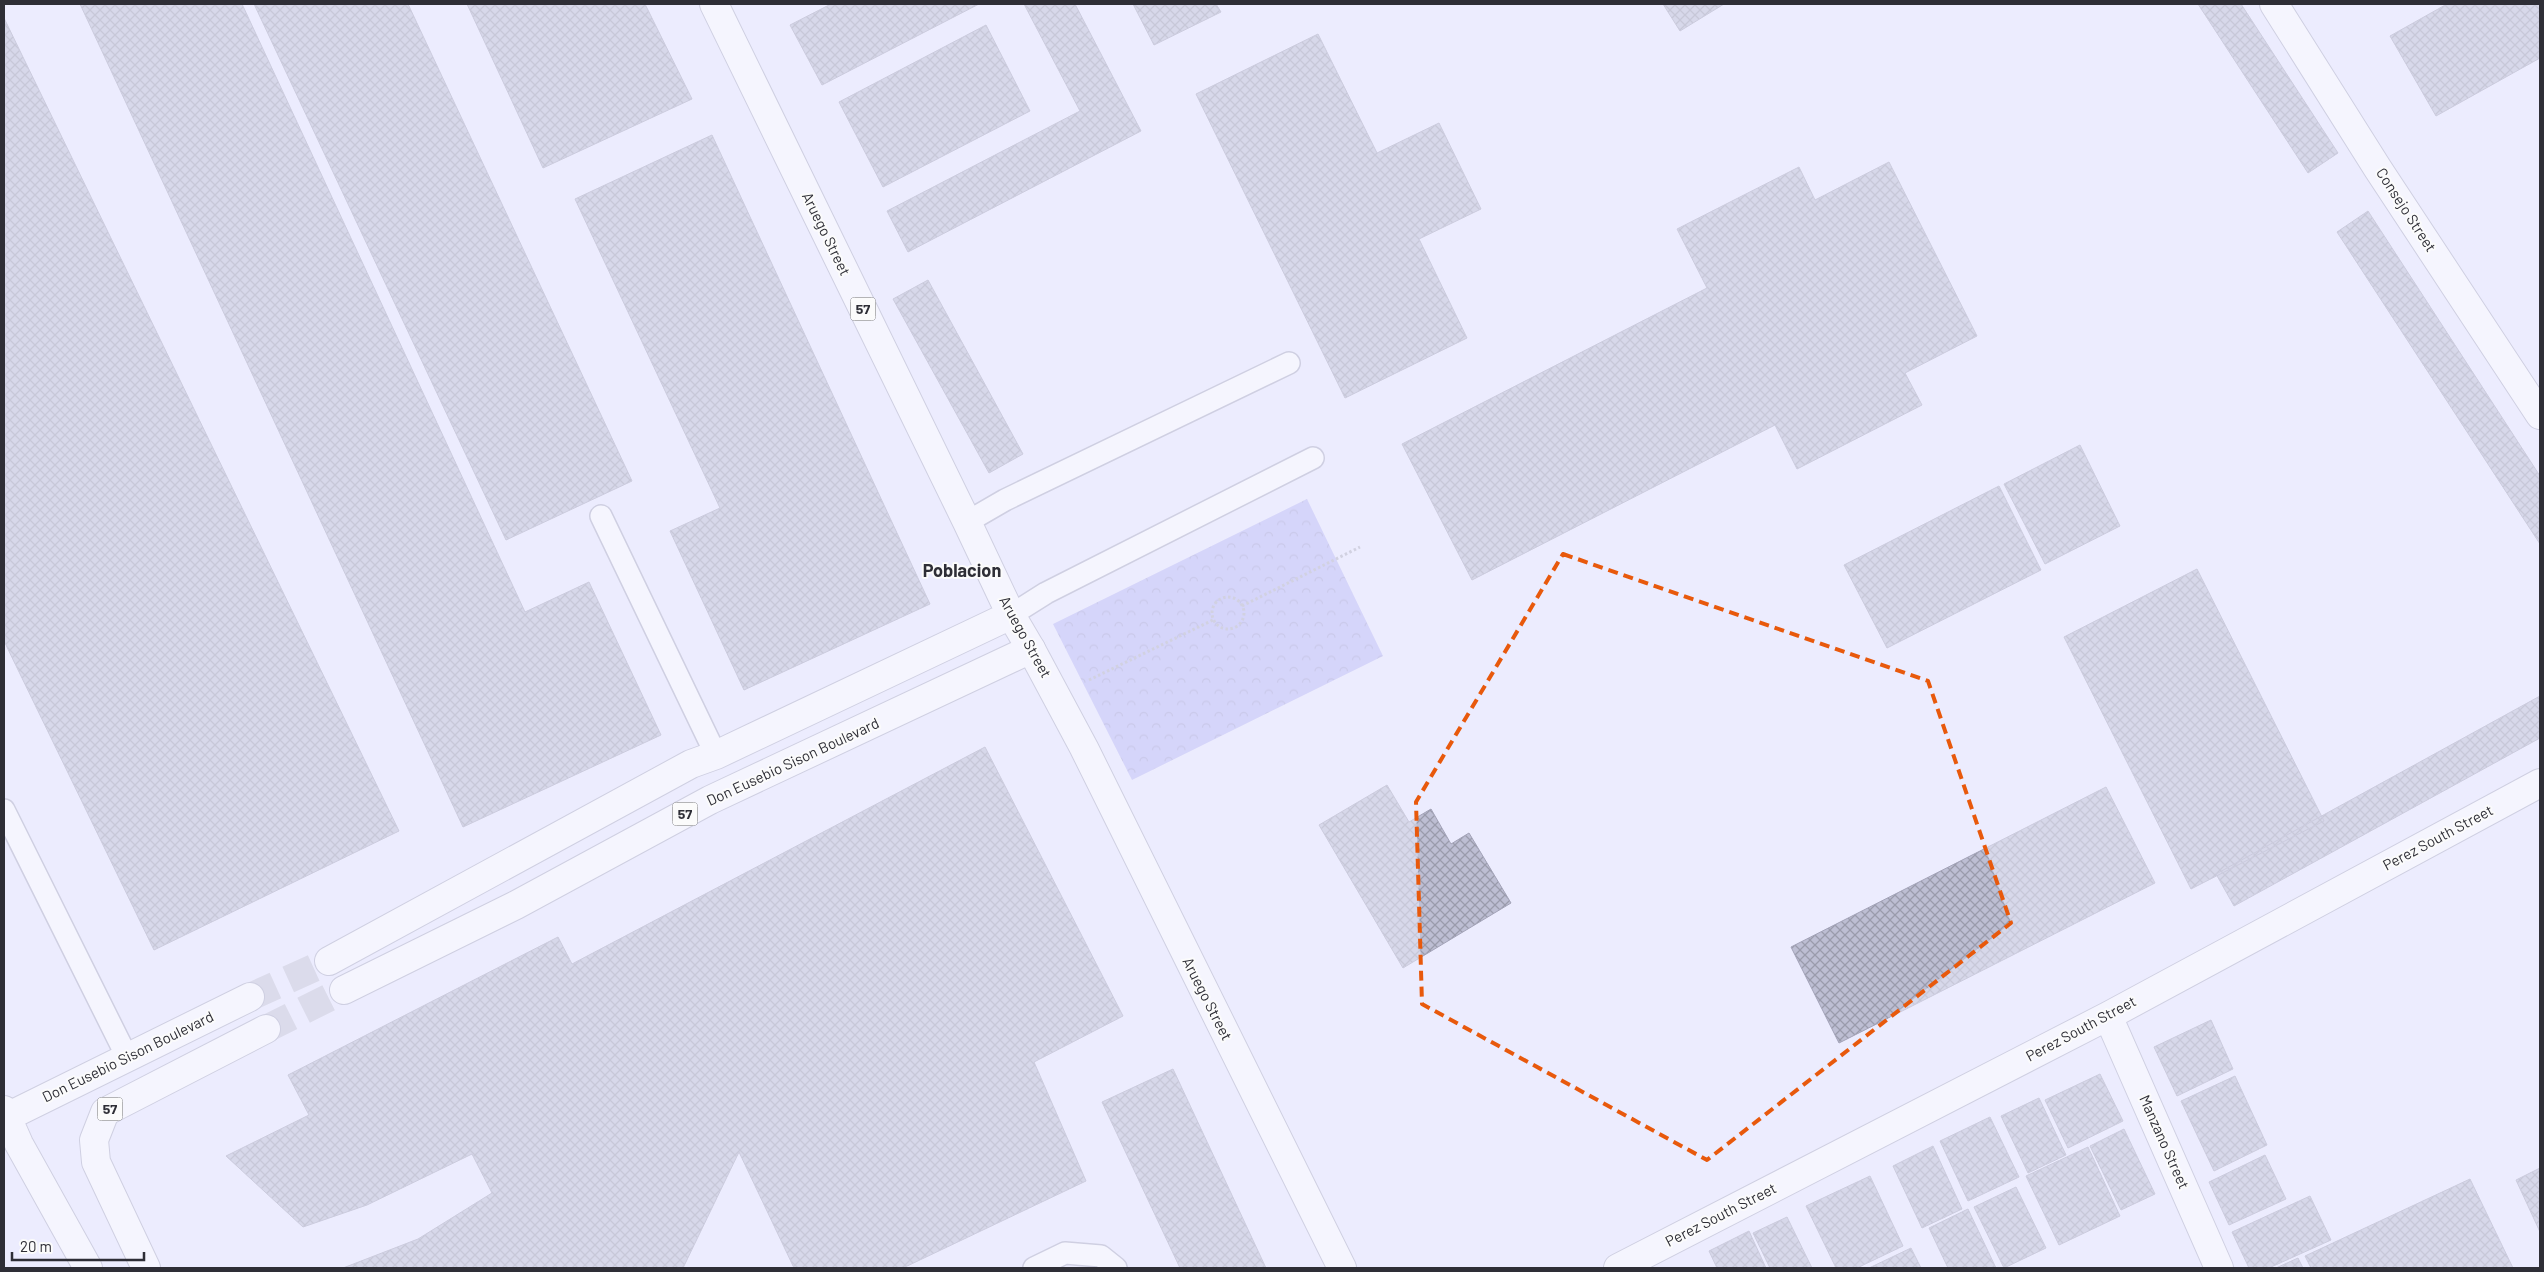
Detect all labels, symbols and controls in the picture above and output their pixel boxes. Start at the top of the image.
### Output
street label: Consejo Street [2373,164,2441,255]
street label: Aruego Street [799,189,855,278]
road number: 57 [850,298,876,320]
district label: Poblacion [923,559,1001,581]
street label: Aruego Street [996,592,1056,681]
street label: Don Eusebio Sison Boulevard [703,713,882,809]
street label: Perez South Street [2379,800,2496,874]
road number: 57 [672,802,698,826]
street label: Aruego Street [1179,954,1237,1043]
street label: Perez South Street [2022,991,2139,1065]
street label: Don Eusebio Sison Boulevard [39,1007,216,1105]
street label: Manzano Street [2136,1092,2194,1191]
road number: 57 [98,1098,122,1120]
street label: Perez South Street [1662,1178,1779,1250]
scale bar [12,1230,145,1262]
text: 20 m [20,1237,52,1255]

